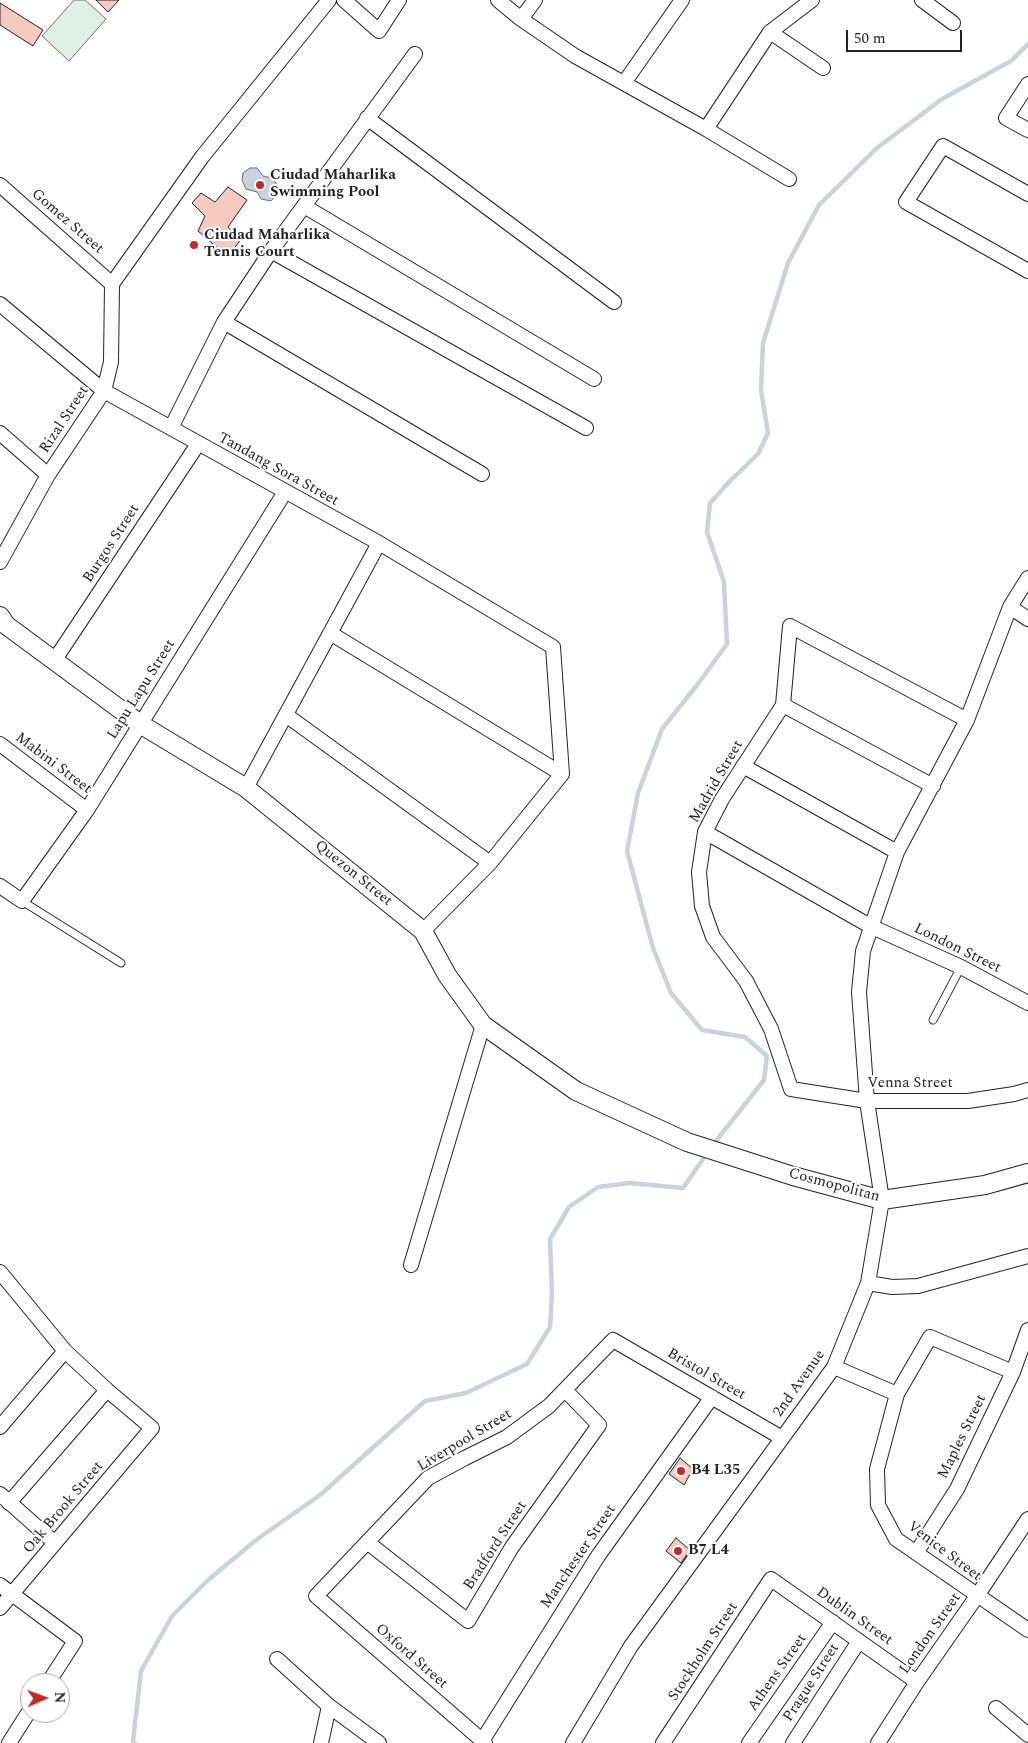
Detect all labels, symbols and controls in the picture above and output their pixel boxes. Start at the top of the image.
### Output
scale bar [848,20,964,52]
text: 50 m [854,27,886,50]
place label: Ciudad Maharlika Swimming Pool [270,167,396,202]
marker: Ciudad Maharlika Swimming Pool [254,179,266,191]
street label: Gomez Street [27,186,107,258]
place label: Ciudad Maharlika Tennis Court [204,227,330,262]
marker: Ciudad Maharlika Tennis Court [188,239,200,251]
street label: Rizal Street [37,383,93,457]
street label: Tandang Sora Street [215,429,341,511]
street label: Burgos Street [80,501,144,587]
street label: Lapu Lapu Street [104,637,180,743]
street label: Mabini Street [11,729,95,799]
street label: Madrid Street [686,738,748,826]
street label: Quezon Street [310,837,396,911]
street label: London Street [911,920,1003,978]
street label: Venna Street [867,1075,953,1093]
street label: Cosmopolitan [786,1165,882,1207]
street label: Bristol Street [663,1345,749,1405]
street label: 2nd Avenue [770,1347,830,1421]
street label: Maples Street [935,1392,991,1482]
street label: Liverpool Street [415,1406,515,1476]
street label: Oak Brook Street [20,1458,108,1558]
place label: B4 L35 [691,1462,740,1480]
marker: B4 L35 [675,1465,687,1477]
street label: Bradford Street [461,1498,531,1594]
street label: Manchester Street [538,1502,620,1612]
street label: Venice Street [903,1518,985,1586]
place label: B7 L4 [688,1542,729,1560]
marker: B7 L4 [672,1545,684,1557]
street label: Dublin Street [812,1584,896,1650]
street label: London Street [896,1590,966,1678]
street label: Stockholm Street [665,1599,743,1705]
street label: Oxford Street [371,1621,451,1693]
street label: Athens Street [745,1631,811,1715]
street label: Prague Street [780,1640,844,1726]
north arrow [20,1673,70,1723]
text: N [49,1691,70,1704]

